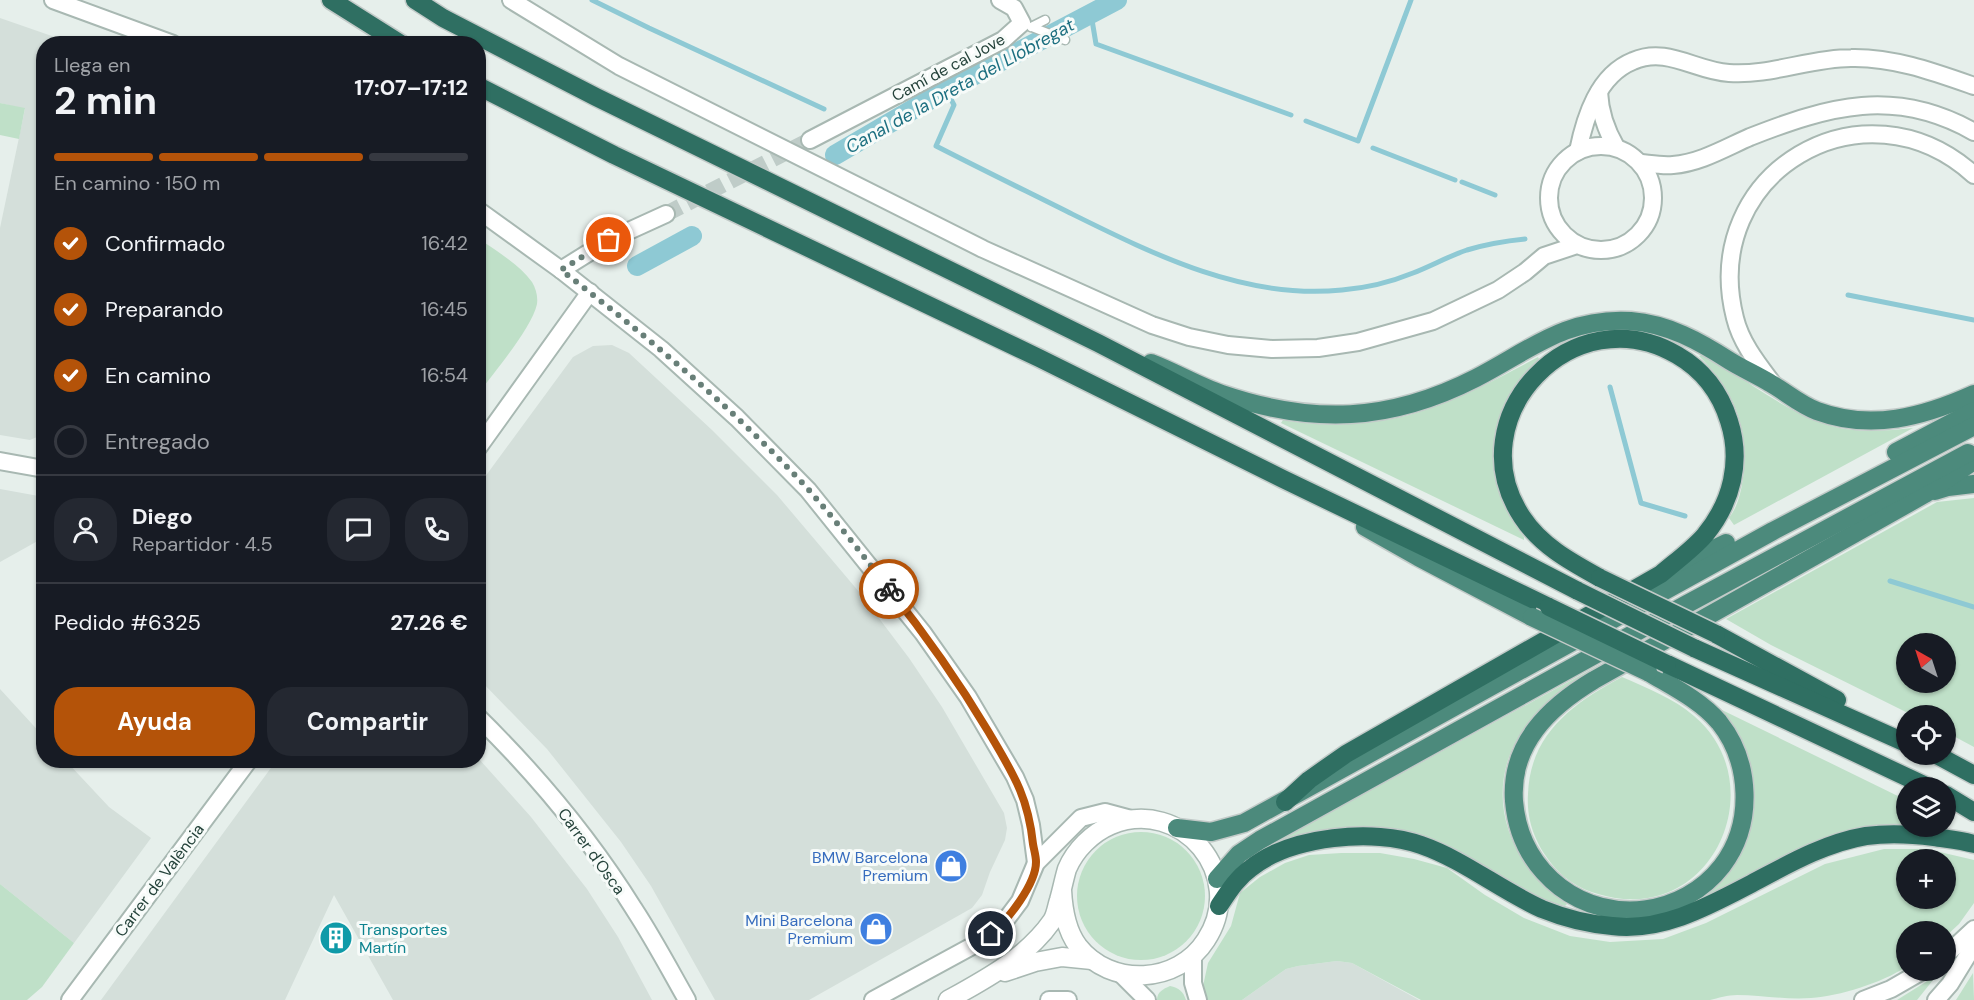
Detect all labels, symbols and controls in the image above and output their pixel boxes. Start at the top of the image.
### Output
water label: Canal de la Dreta del Llobregat [841,12,1080,159]
street label: Camí de cal Jove [888,29,1009,106]
text: Llega en [54,52,131,78]
text: 17:07–17:12 [354,73,468,102]
text: 2 min [54,75,157,126]
text: En camino · 150 m [54,170,220,196]
pin [583,214,634,265]
icon: bag [592,223,625,256]
icon: check [54,227,87,260]
text: Confirmado [105,229,225,258]
text: 16:42 [422,230,468,256]
icon: check [54,293,87,326]
text: Preparando [105,295,223,324]
text: 16:45 [421,296,468,322]
icon: check [54,359,87,392]
text: En camino [105,361,211,390]
text: 16:54 [421,362,468,388]
text: Entregado [105,427,210,456]
button: person [54,498,117,561]
button: chat [327,498,390,561]
button: phone [405,498,468,561]
text: Diego [132,502,193,531]
text: Repartidor · 4.5 [132,531,273,557]
courier [859,559,919,619]
icon: bike [873,573,906,606]
text: Pedido #6325 [54,608,201,637]
text: 27.26 € [390,608,468,637]
north arrow [1896,633,1956,693]
map controls [1896,633,1956,981]
button: Ayuda [54,687,255,756]
button: Compartir [267,687,468,756]
button: locate [1896,705,1956,765]
button: layers [1896,777,1956,837]
street label: Carrer d'Osca [553,804,630,899]
street label: Carrer de València [110,820,209,941]
place label: BMW Barcelona Premium [812,847,928,886]
shop icon: BMW Barcelona Premium [933,848,969,884]
button: + [1896,849,1956,909]
pin [965,908,1016,959]
place label: Mini Barcelona Premium [745,910,853,949]
shop icon: Mini Barcelona Premium [858,911,894,947]
icon: home [974,917,1007,950]
place label: Transportes Martín [359,919,448,958]
building icon: Transportes Martín [318,920,354,956]
button: − [1896,921,1956,981]

